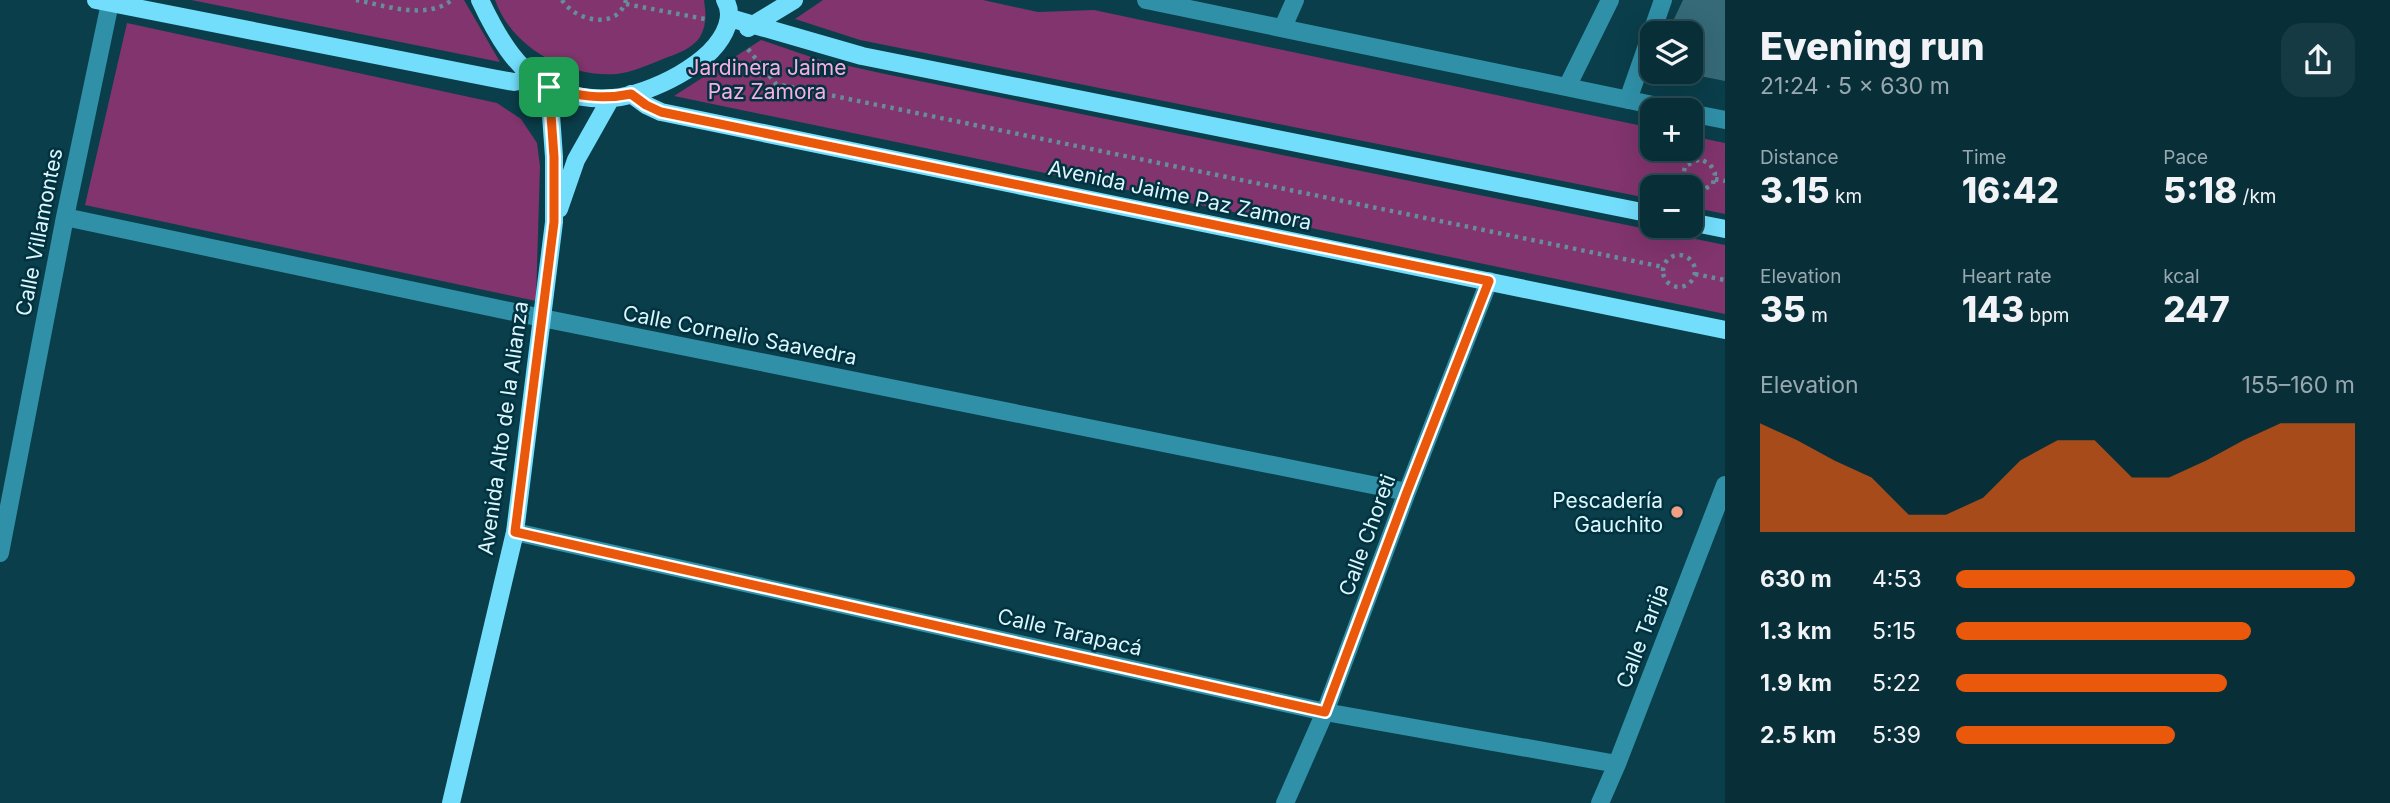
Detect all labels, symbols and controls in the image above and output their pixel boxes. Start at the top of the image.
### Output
map controls [1640,21,1703,238]
button: layers [1640,21,1703,84]
text: Evening run [1760,23,1985,69]
button: share [2281,23,2355,97]
park label: Jardinera Jaime Paz Zamora [687,55,847,104]
pin [519,57,579,117]
icon: arrive [530,68,568,106]
text: 21:24 · 5 × 630 m [1760,72,1950,100]
button: + [1640,98,1703,161]
street label: Calle Villamontes [10,146,68,318]
text: Distance [1760,146,1838,169]
text: Time [1962,146,2006,169]
text: Pace [2163,146,2208,169]
street label: Avenida Jaime Paz Zamora [1046,155,1314,235]
text: 3.15 [1760,169,1830,211]
text: 16:42 [1962,169,2059,211]
text: 5:18 [2163,169,2237,211]
button: − [1640,175,1703,238]
text: km [1830,185,1862,208]
text: /km [2237,185,2276,208]
text: Elevation [1760,265,1841,288]
text: Heart rate [1962,265,2052,288]
text: kcal [2163,265,2200,288]
text: 35 [1760,288,1806,330]
text: 143 [1962,288,2024,330]
text: 247 [2163,288,2230,330]
street label: Avenida Alto de la Alianza [473,300,533,556]
street label: Calle Cornelio Saavedra [621,300,859,370]
text: m [1806,304,1828,327]
text: bpm [2024,304,2069,327]
text: Elevation [1760,371,1859,399]
text: 155–160 m [2241,371,2355,399]
street label: Calle Choreti [1333,471,1401,599]
place label: Pescadería Gauchito [1552,488,1663,537]
marker: Pescadería Gauchito [1669,504,1685,520]
text: 630 m [1760,565,1832,593]
text: 4:53 [1872,565,1922,593]
street label: Calle Tarija [1611,580,1673,692]
street label: Calle Tarapacá [995,603,1145,661]
text: 1.3 km [1760,617,1832,645]
text: 5:15 [1872,617,1916,645]
text: 1.9 km [1760,669,1832,697]
text: 5:22 [1872,669,1921,697]
text: 2.5 km [1760,721,1837,749]
text: 5:39 [1872,721,1921,749]

